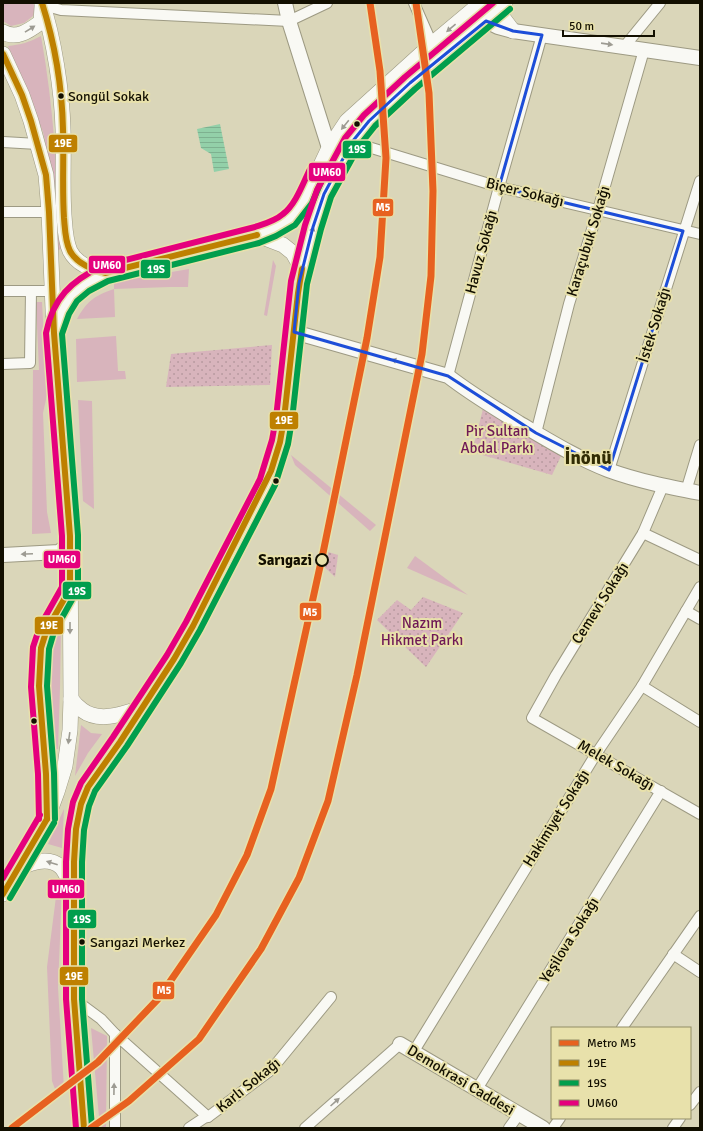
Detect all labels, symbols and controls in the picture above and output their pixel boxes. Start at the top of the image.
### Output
scale bar [563,12,654,38]
text: 50 m [569,19,594,34]
one-way arrow [446,23,456,32]
one-way arrow [25,25,35,33]
one-way arrow [601,41,613,47]
place label: Songül Sokak [68,88,149,105]
marker: Songül Sokak [56,91,66,101]
one-way arrow [340,119,349,130]
unlabelled marker [352,119,362,129]
line badge: 19E [48,134,78,153]
text: 19E [54,137,72,150]
line badge: 19S [342,140,372,159]
text: 19S [348,143,366,156]
line badge: UM60 [308,162,346,182]
text: UM60 [313,166,341,179]
street label: Biçer Sokağı [484,174,566,210]
street label: Karaçubuk Sokağı [563,183,613,299]
line badge: M5 [372,198,394,217]
text: M5 [375,201,391,214]
street label: Havuz Sokağı [461,208,501,296]
one-way arrow [309,226,315,238]
line badge: UM60 [88,255,126,274]
text: UM60 [93,259,121,272]
line badge: 19S [140,259,171,279]
text: 19S [147,263,165,276]
street label: İstek Sokağı [634,285,674,365]
one-way arrow [391,358,404,364]
line badge: 19E [269,411,299,430]
text: 19E [275,414,293,427]
park label: Pir Sultan Abdal Parkı [460,422,534,457]
district label: İnönü [564,446,612,470]
unlabelled marker [271,476,281,486]
one-way arrow [21,550,33,557]
line badge: UM60 [43,550,81,569]
place label: Sarıgazi [258,551,312,569]
text: UM60 [48,553,76,566]
marker: Sarıgazi [315,553,329,567]
street label: Cemevi Sokağı [568,559,632,647]
line badge: 19S [62,581,92,600]
text: 19S [68,585,86,598]
line badge: M5 [299,602,322,621]
text: M5 [302,606,318,619]
park label: Nazım Hikmet Parkı [381,614,463,649]
line badge: 19E [34,616,64,635]
text: 19E [40,619,58,632]
one-way arrow [67,622,73,635]
unlabelled marker [29,716,39,726]
one-way arrow [66,732,72,744]
street label: Melek Sokağı [575,736,657,794]
street label: Hakimiyet Sokağı [519,766,593,870]
one-way arrow [46,860,58,866]
line badge: UM60 [47,879,85,899]
text: UM60 [52,883,80,896]
street label: Yeşilova Sokağı [535,894,603,986]
line badge: 19S [67,909,97,929]
text: 19S [73,913,91,926]
place label: Sarıgazi Merkez [90,934,185,951]
marker: Sarıgazi Merkez [77,937,87,947]
line badge: 19E [59,966,89,986]
text: 19E [65,970,83,983]
line badge: M5 [152,981,175,1000]
text: M5 [156,984,172,997]
legend [551,1027,691,1119]
text: Metro M5 [587,1036,636,1051]
street label: Demokrasi Caddesi [404,1041,518,1119]
street label: Karlı Sokağı [212,1054,284,1116]
text: 19E [587,1056,607,1071]
text: 19S [587,1076,607,1091]
one-way arrow [111,1083,118,1095]
text: UM60 [587,1096,618,1111]
one-way arrow [330,1098,339,1107]

